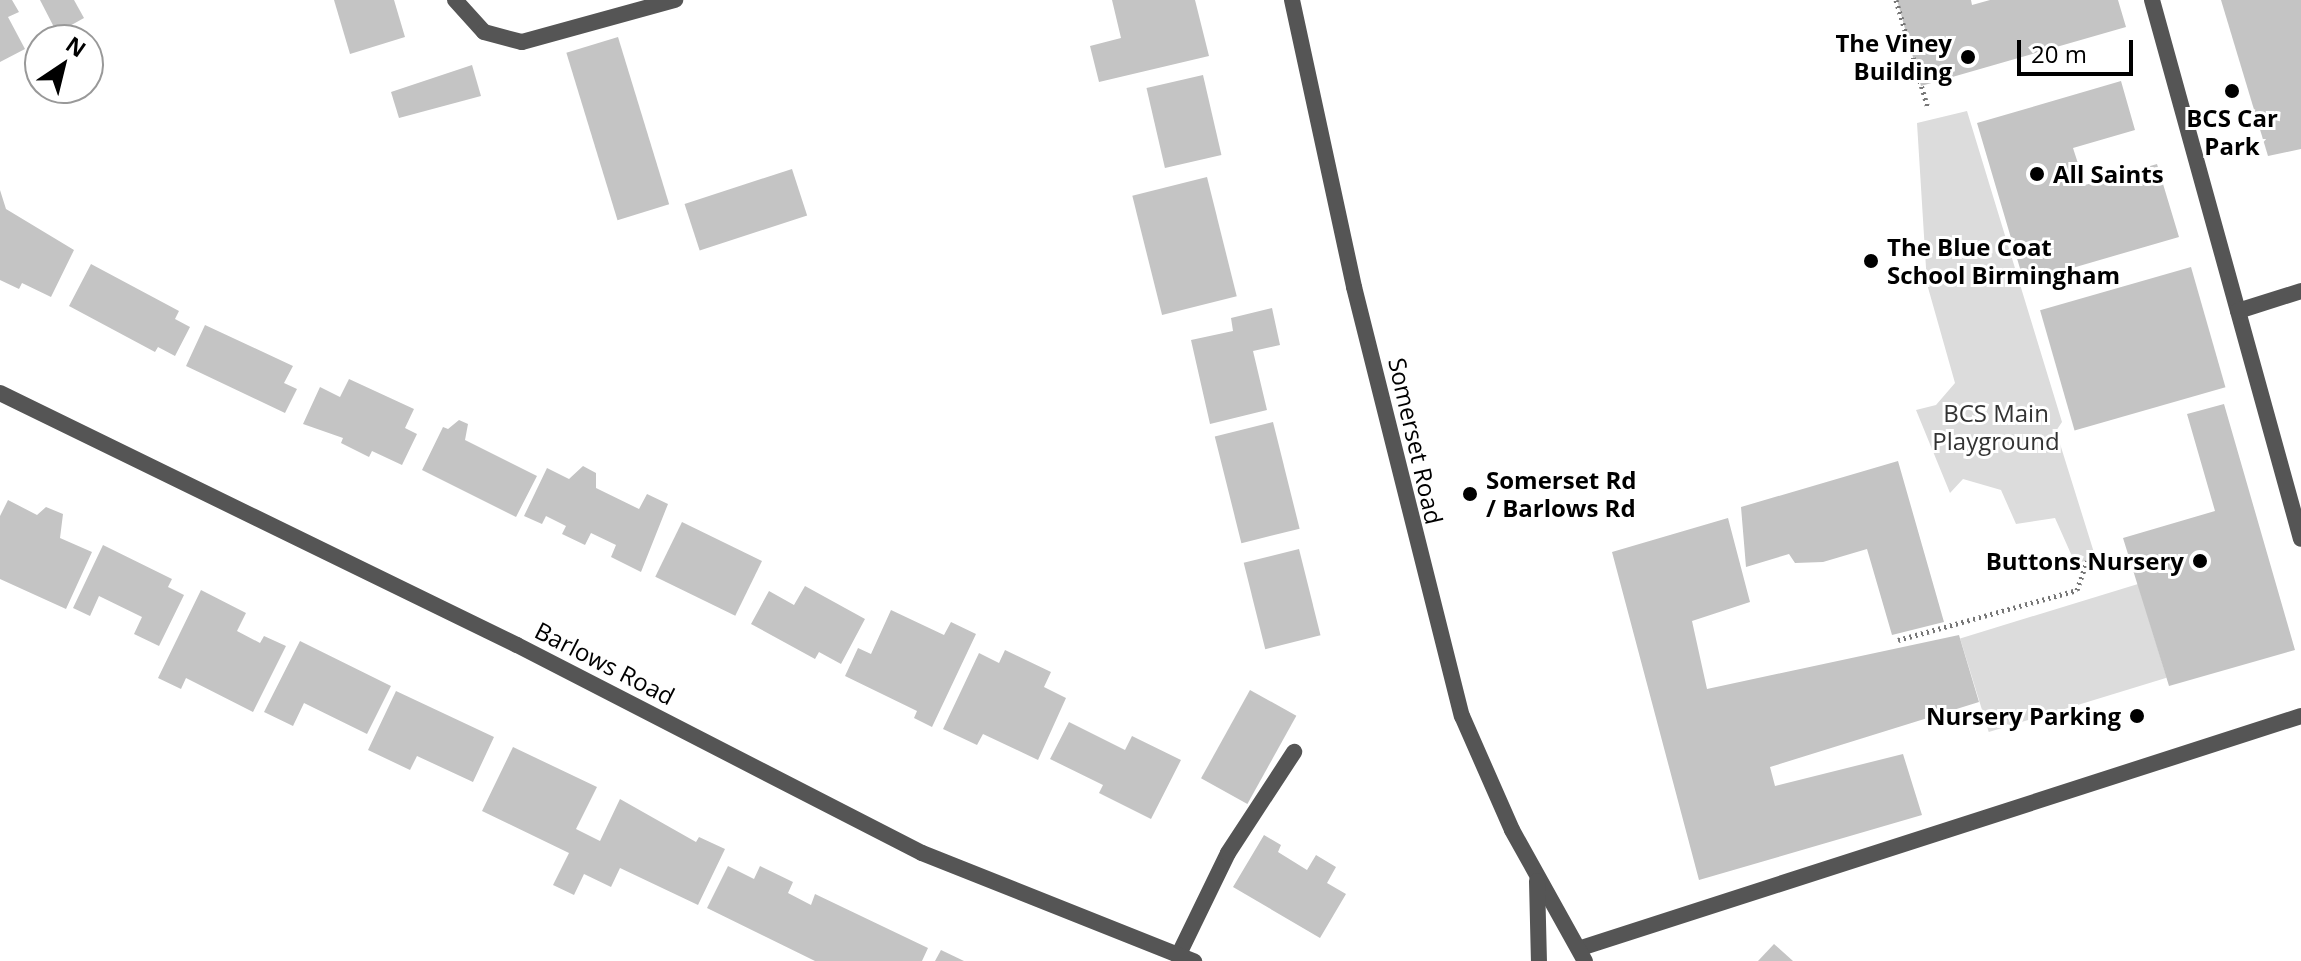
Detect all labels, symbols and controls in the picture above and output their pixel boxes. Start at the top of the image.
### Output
north arrow [24,24,104,104]
scale bar [2021,24,2137,74]
text: N [61,29,93,63]
place label: The Viney Building [1835,29,1952,85]
text: 20 m [2031,37,2087,70]
marker: The Viney Building [1959,48,1977,66]
marker: BCS Car Park [2223,82,2241,100]
place label: BCS Car Park [2186,104,2278,160]
place label: All Saints [2053,160,2164,188]
marker: All Saints [2028,165,2046,183]
place label: The Blue Coat School Birmingham [1887,233,2120,289]
marker: The Blue Coat School Birmingham [1862,252,1880,270]
street label: Somerset Road [1383,355,1449,527]
park label: BCS Main Playground [1932,399,2060,455]
place label: Somerset Rd / Barlows Rd [1486,466,1637,522]
marker: Somerset Rd / Barlows Rd [1461,485,1479,503]
place label: Buttons Nursery [1986,547,2184,575]
marker: Buttons Nursery [2191,552,2209,570]
street label: Barlows Road [530,616,680,710]
place label: Nursery Parking [1926,702,2121,730]
marker: Nursery Parking [2128,707,2146,725]

